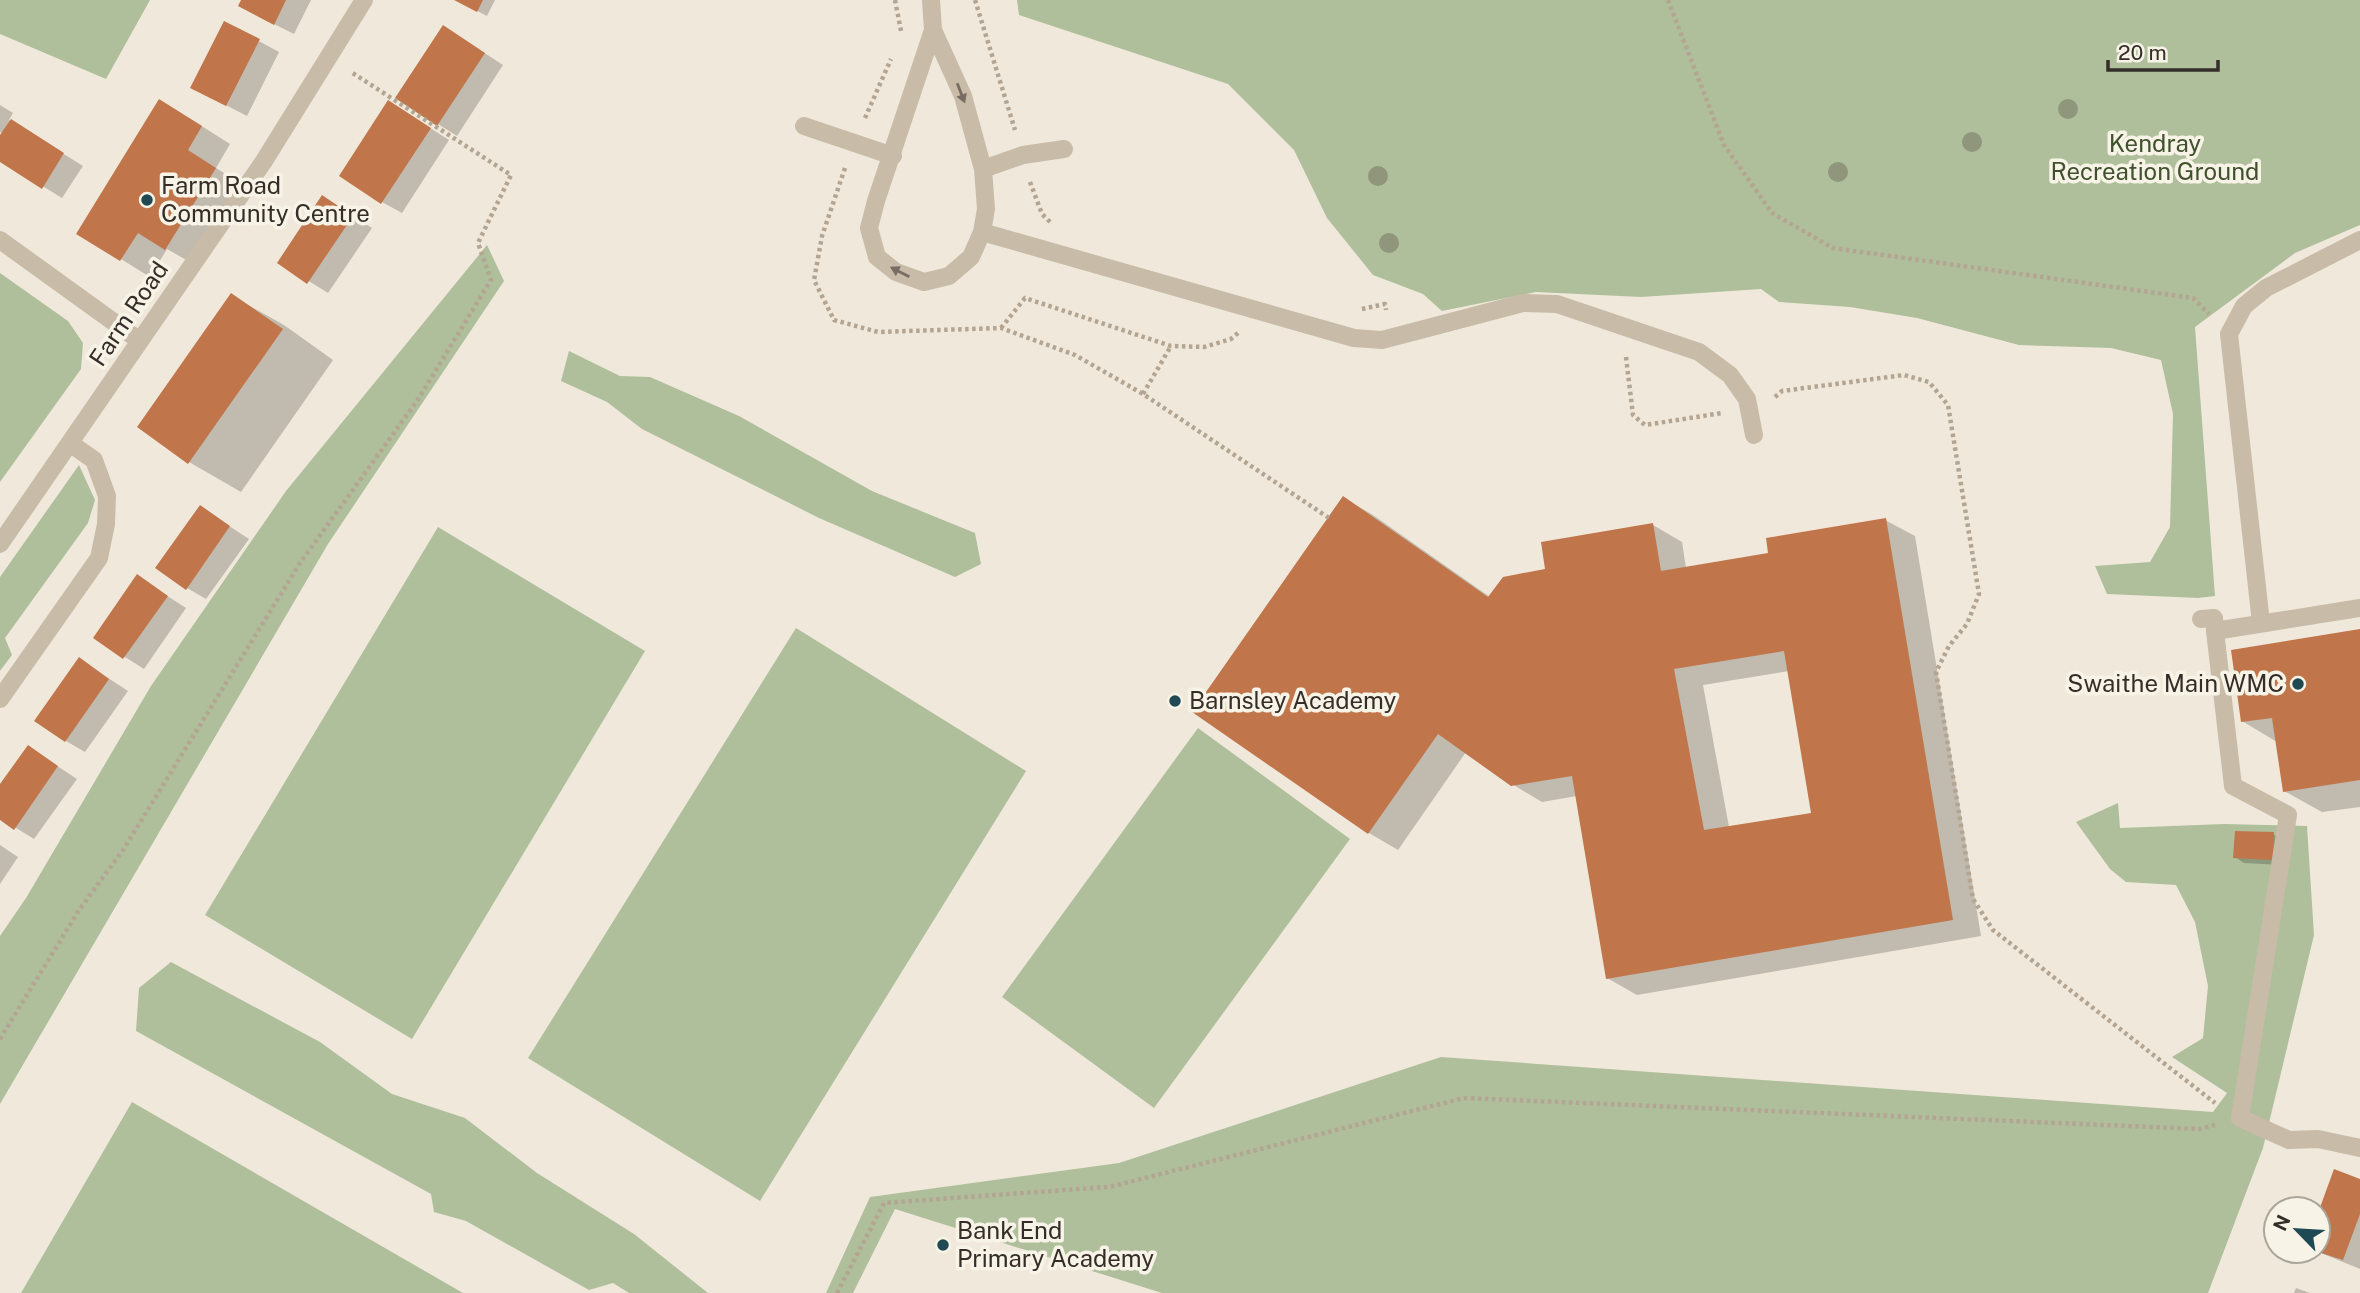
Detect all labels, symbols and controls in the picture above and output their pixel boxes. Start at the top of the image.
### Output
scale bar [2108,28,2218,72]
text: 20 m [2118,40,2167,65]
one-way arrow [955,82,966,103]
park label: Kendray Recreation Ground [2051,129,2259,185]
place label: Farm Road Community Centre [161,171,370,227]
marker: Farm Road Community Centre [139,192,155,208]
street label: Farm Road [83,256,173,371]
one-way arrow [890,266,910,277]
place label: Swaithe Main WMC [2067,669,2284,697]
marker: Swaithe Main WMC [2290,676,2306,692]
place label: Barnsley Academy [1189,686,1396,714]
marker: Barnsley Academy [1167,693,1183,709]
north arrow [2262,1195,2332,1265]
text: N [2268,1211,2295,1234]
place label: Bank End Primary Academy [957,1216,1154,1272]
marker: Bank End Primary Academy [935,1237,951,1253]

